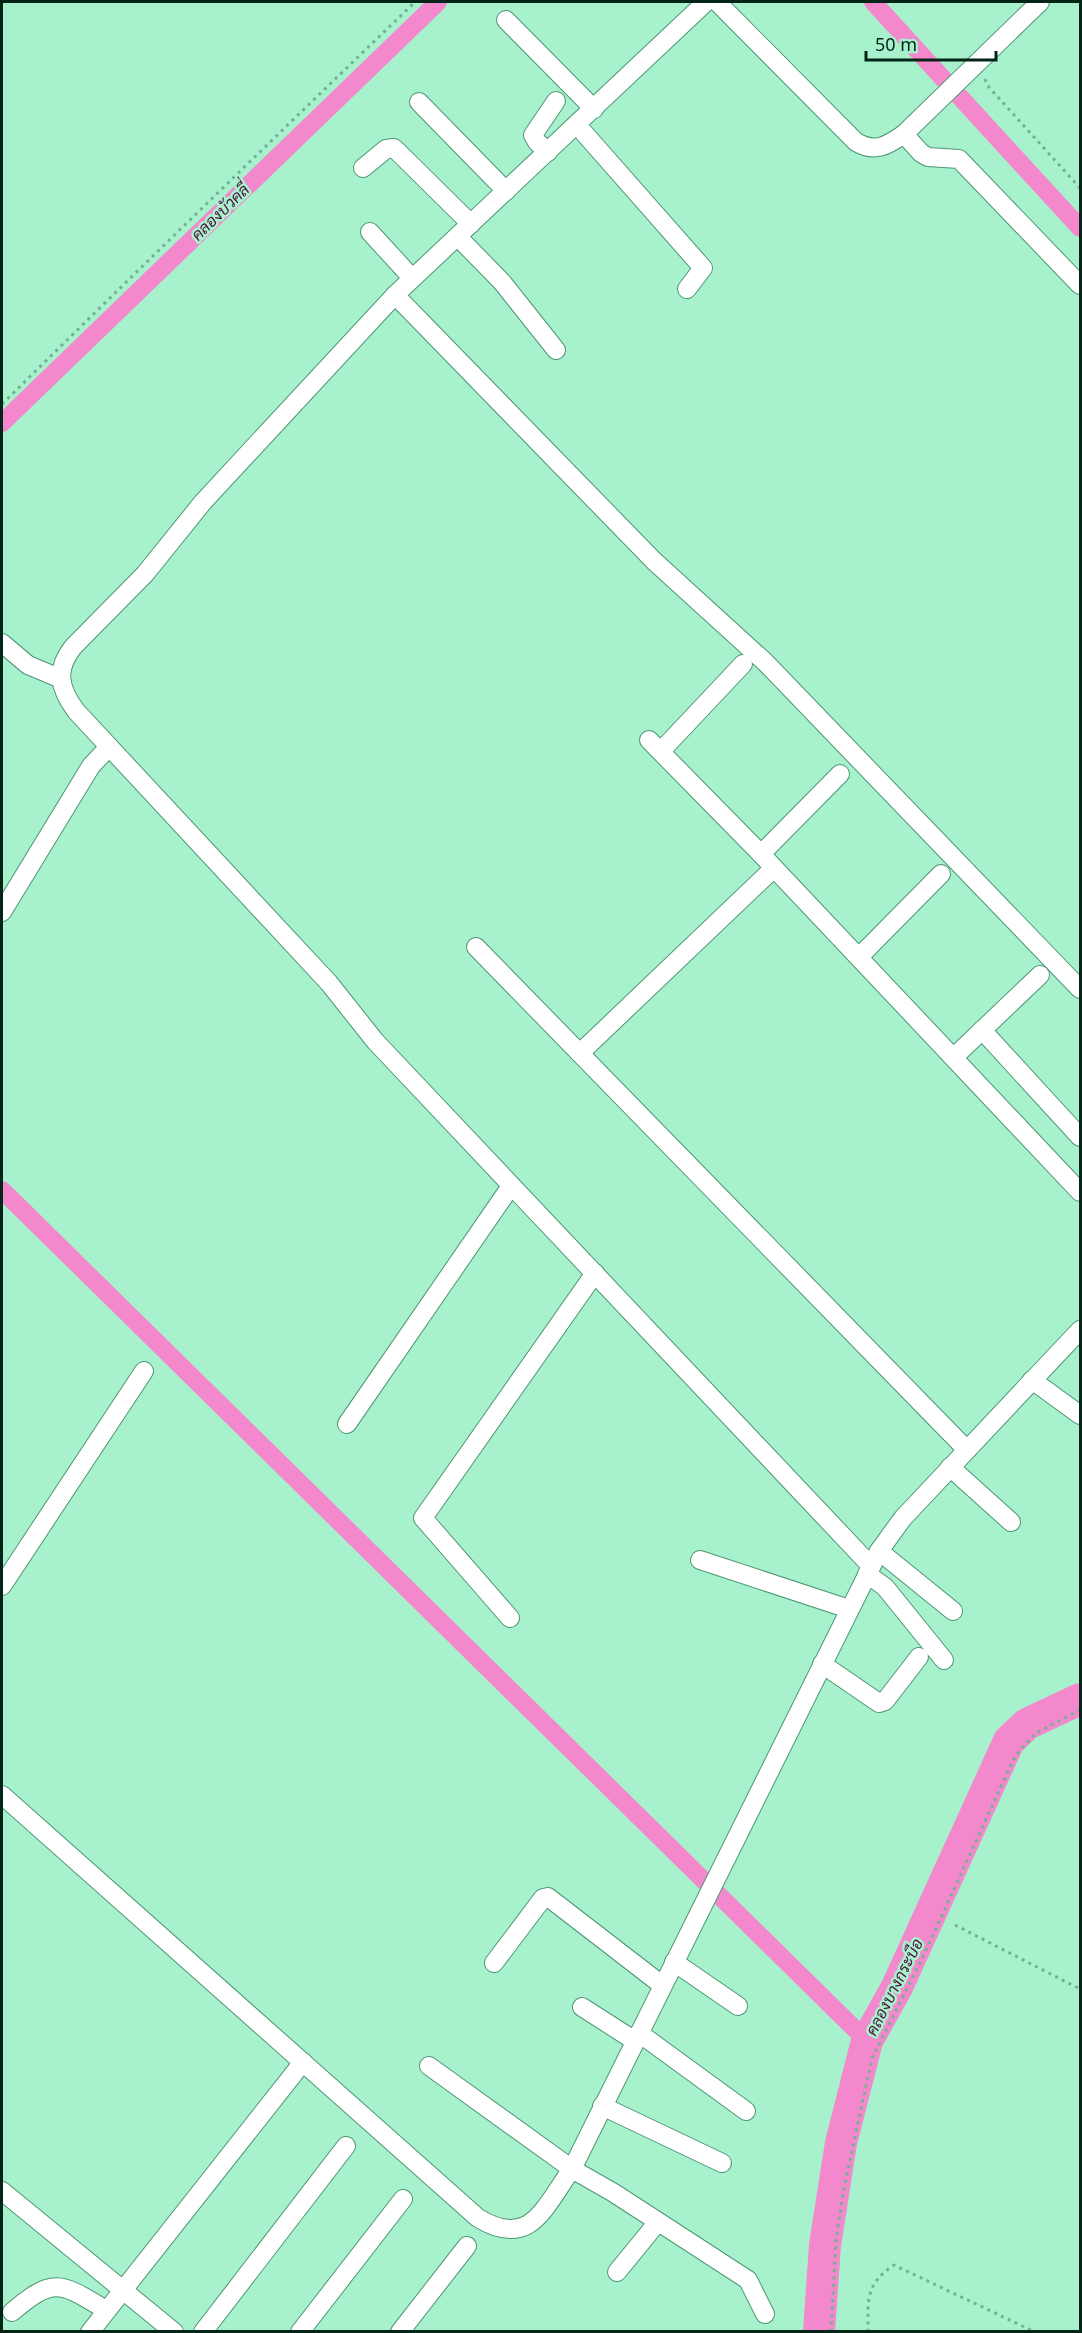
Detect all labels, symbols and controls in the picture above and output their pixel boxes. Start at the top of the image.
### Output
scale bar [866,24,996,62]
text: 50 m [875,32,917,56]
water label: คลองบัวคลี่ [184,175,255,245]
water label: คลองบางกระบือ [860,1935,928,2039]

